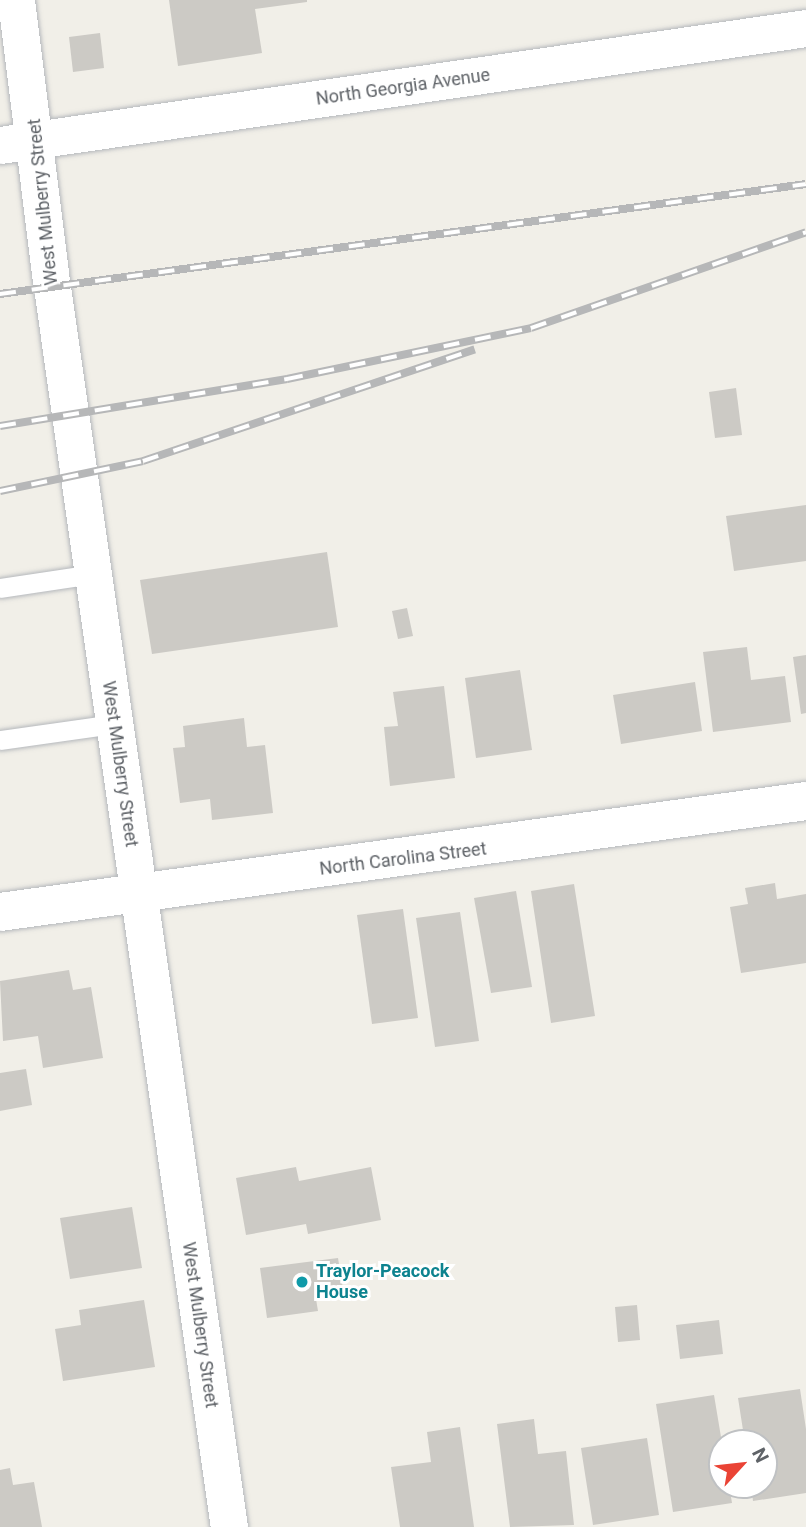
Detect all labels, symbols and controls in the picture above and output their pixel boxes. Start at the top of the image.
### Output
street label: North Georgia Avenue [315,64,491,110]
street label: West Mulberry Street [24,118,62,286]
street label: West Mulberry Street [98,680,142,848]
street label: North Carolina Street [318,838,488,880]
street label: West Mulberry Street [178,1241,222,1409]
place label: Traylor-Peacock House [316,1261,449,1304]
marker: Traylor-Peacock House [294,1274,310,1290]
north arrow [708,1429,778,1499]
text: N [747,1444,774,1466]

